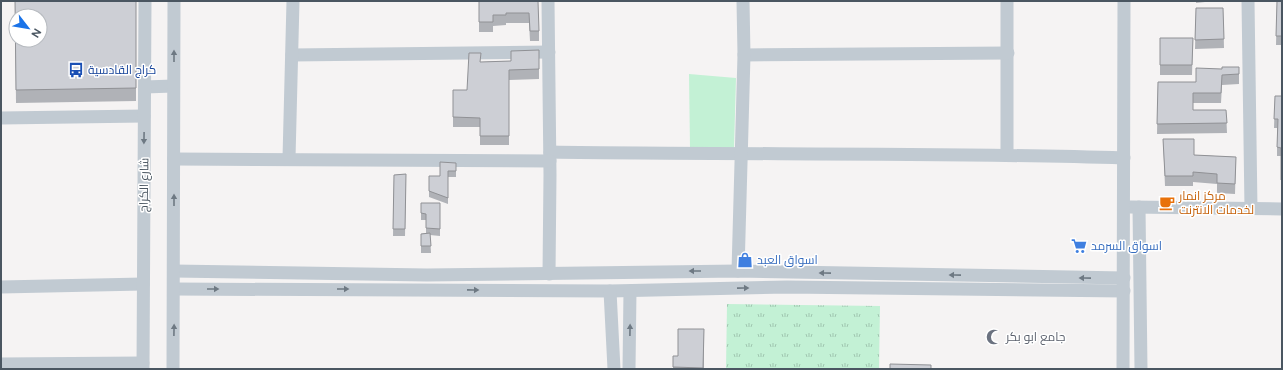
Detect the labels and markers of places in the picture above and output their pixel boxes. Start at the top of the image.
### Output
bus stop icon: كراج القادسية [67,61,85,79]
place label: كراج القادسية [88,63,156,78]
place label: مركز انمار لخدمات الانترنت [1178,189,1254,217]
cafe icon: مركز انمار لخدمات الانترنت [1158,194,1176,212]
supermarket icon: اسواق السرمد [1070,237,1088,255]
place label: اسواق السرمد [1091,239,1162,253]
shop icon: اسواق العبد [736,251,754,269]
place label: اسواق العبد [757,253,818,267]
mosque icon: جامع ابو بكر [985,328,1003,346]
place label: جامع ابو بكر [1005,330,1065,345]

